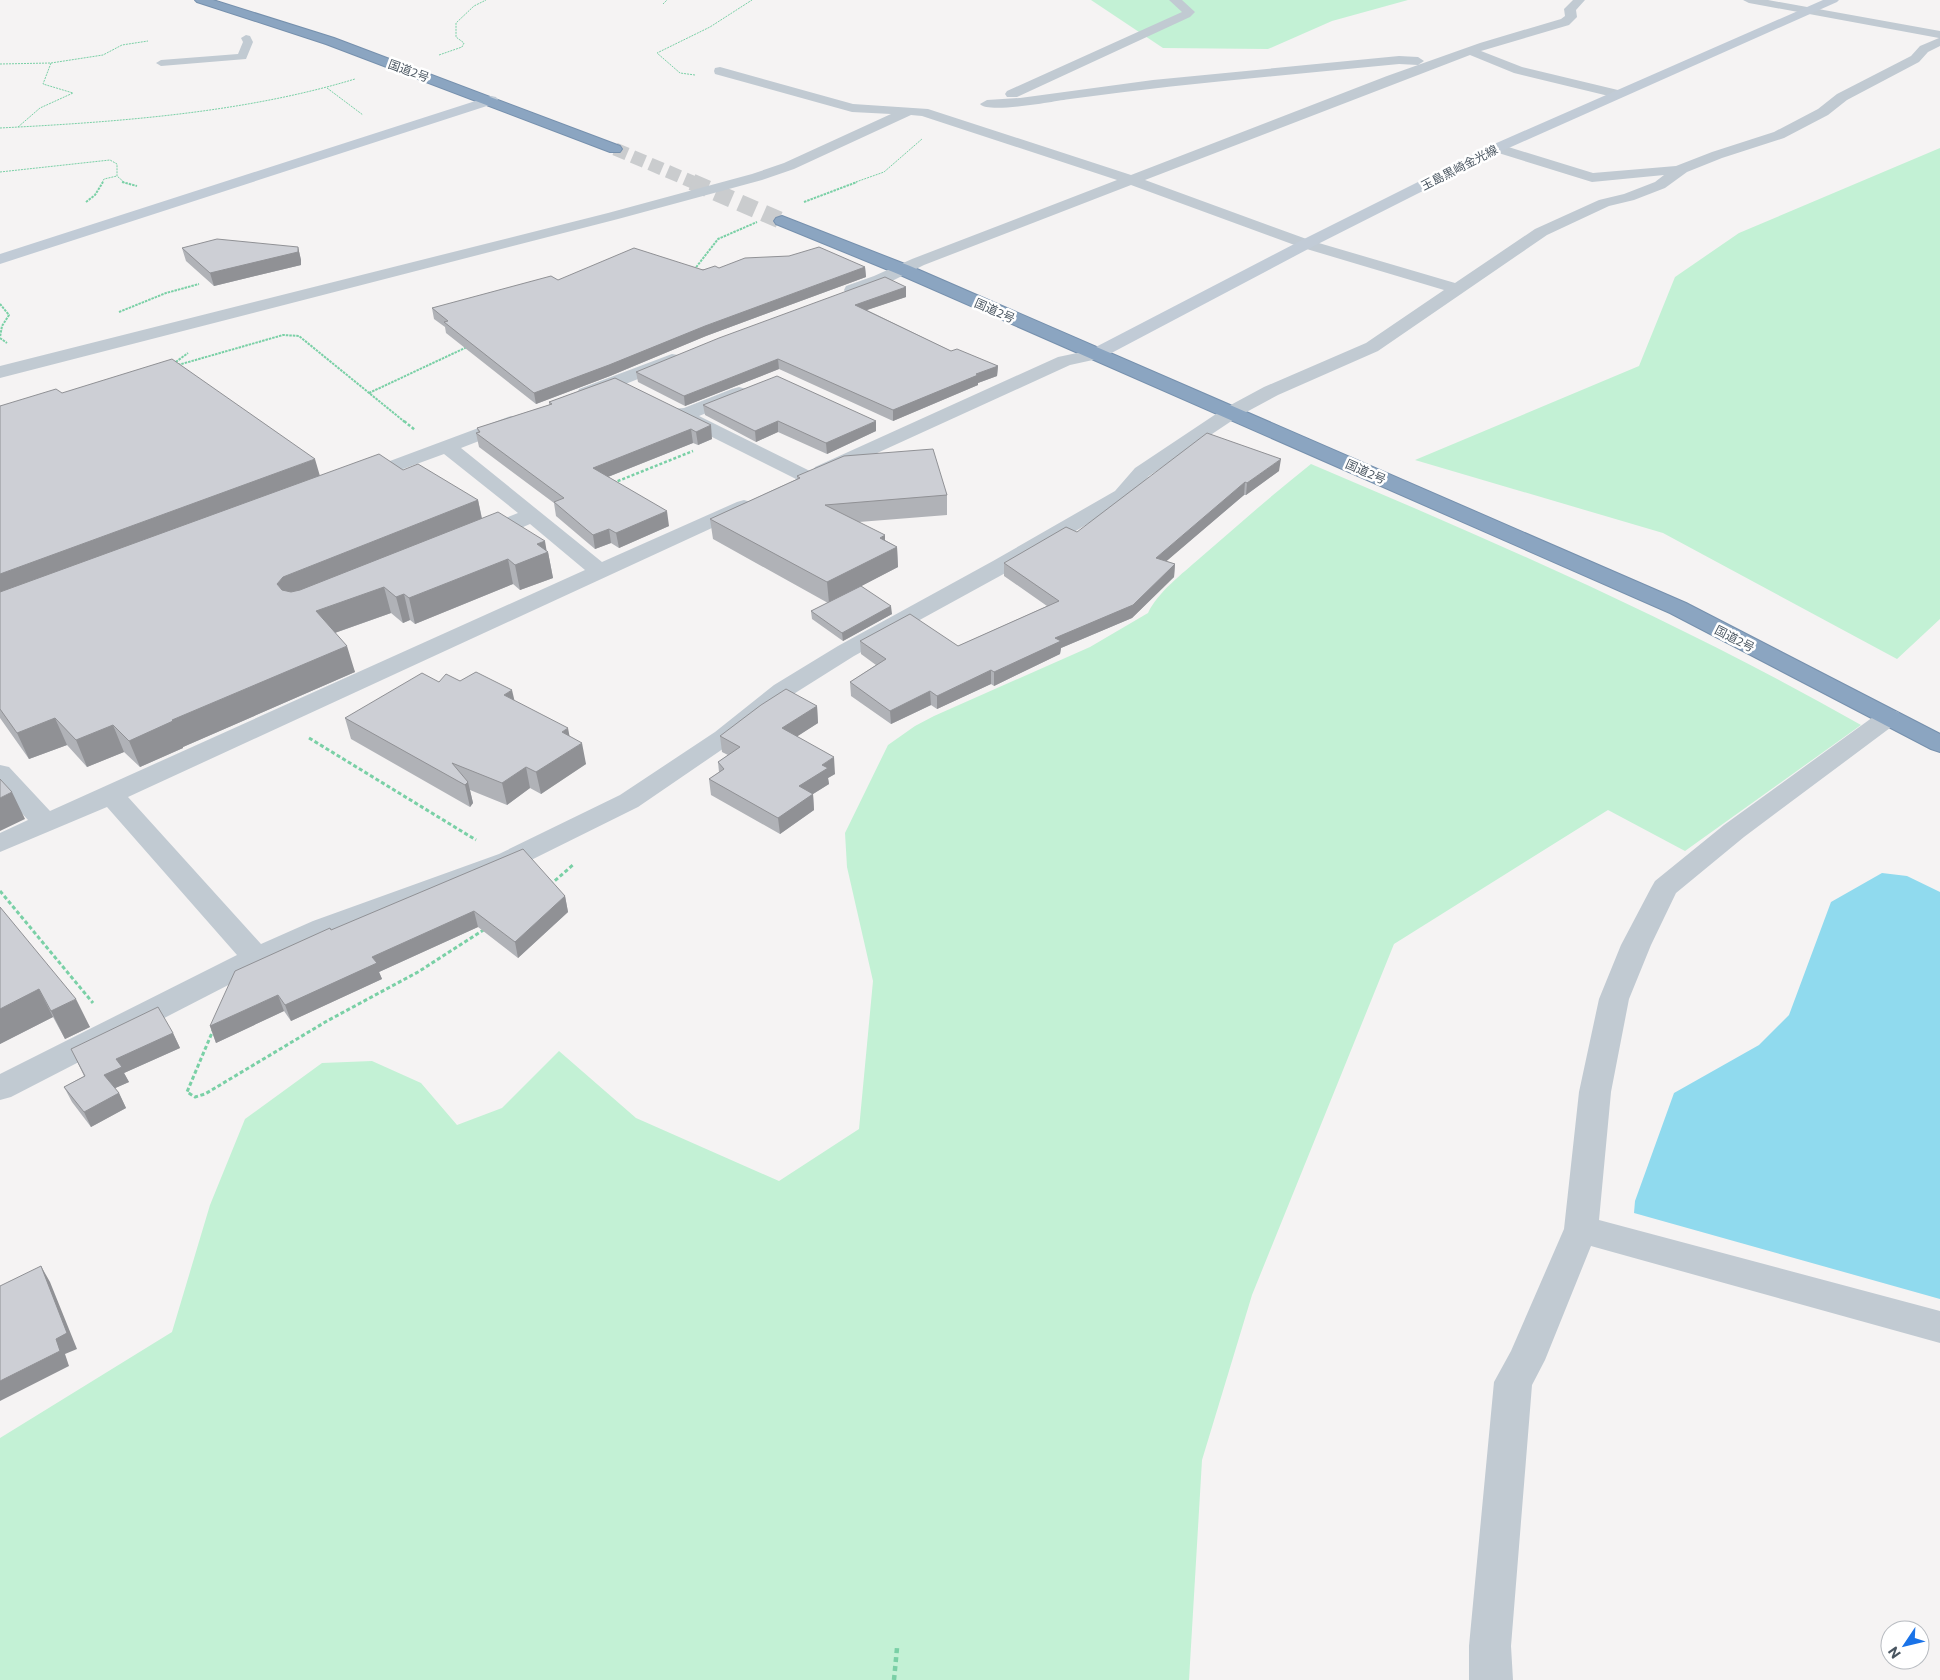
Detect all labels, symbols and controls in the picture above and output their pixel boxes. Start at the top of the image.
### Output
street label: 国道2号 [387,56,431,84]
street label: 玉島黒崎金光線 [1418,142,1500,192]
street label: 国道2号 [973,295,1017,325]
street label: 国道2号 [1344,456,1388,486]
street label: 国道2号 [1713,622,1757,654]
north arrow [1880,1620,1930,1670]
text: N [1884,1644,1904,1662]

